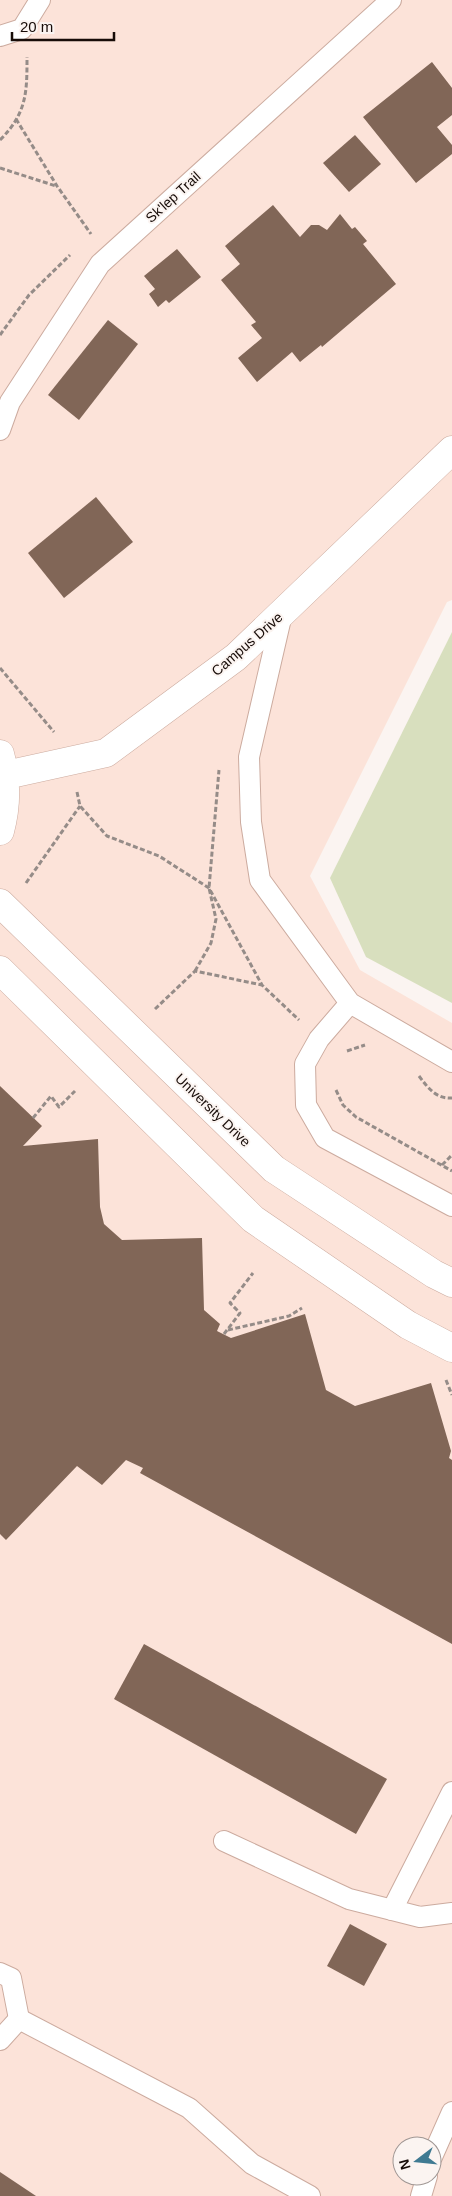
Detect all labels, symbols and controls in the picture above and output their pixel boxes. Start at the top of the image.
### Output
scale bar [12,10,115,42]
text: 20 m [20,18,53,35]
street label: Sk'lep Trail [142,168,204,226]
street label: Campus Drive [208,609,286,679]
street label: University Drive [172,1070,254,1150]
north arrow [392,2136,442,2186]
text: N [395,2158,414,2172]

